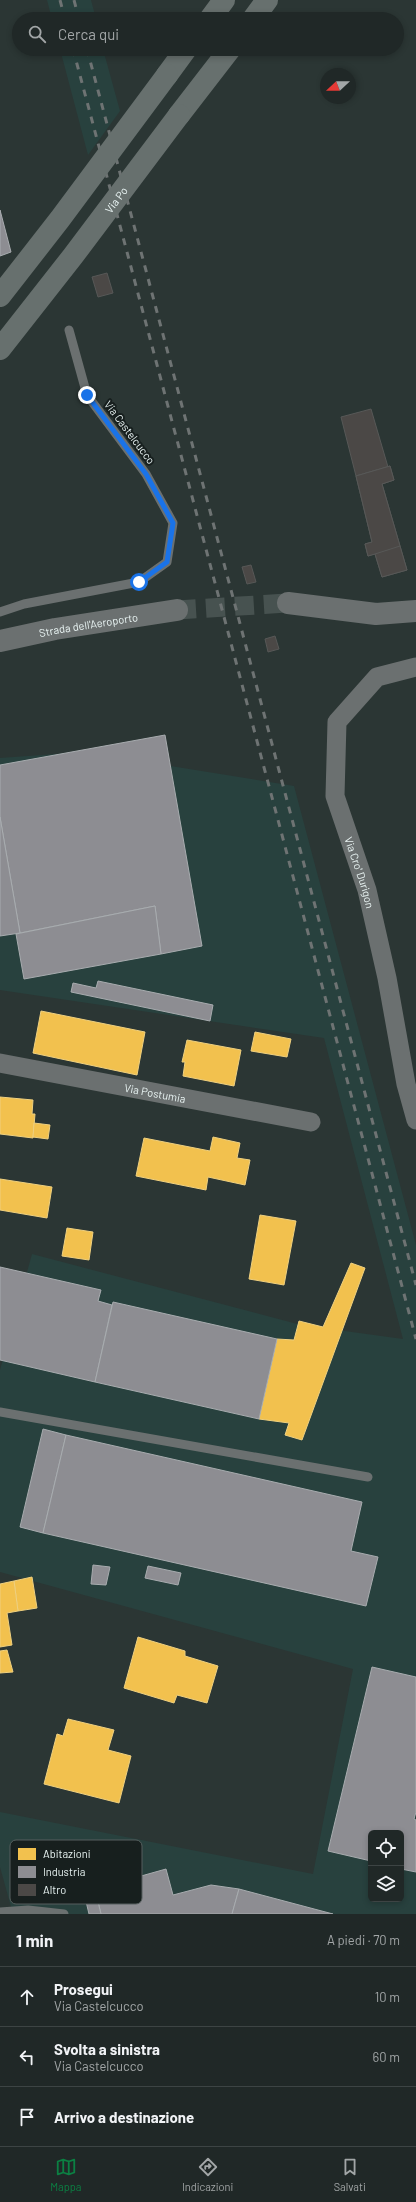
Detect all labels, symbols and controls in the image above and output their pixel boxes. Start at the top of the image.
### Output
search box [12,12,404,56]
icon: search [26,23,48,45]
text: Cerca qui [58,25,119,43]
north arrow [320,68,356,104]
street label: Via Po [101,184,130,215]
route end [78,386,96,404]
street label: Via Castelcucco [102,398,158,466]
route start [130,573,148,591]
street label: Strada dell'Aeroporto [38,610,139,639]
street label: Via Cro' Durigon [343,835,377,910]
street label: Via Postumia [123,1080,187,1105]
map controls [368,1830,404,1902]
button: locate [368,1830,404,1866]
legend [10,1840,142,1904]
text: Abitazioni [43,1847,91,1860]
text: Industria [43,1865,85,1878]
button: layers [368,1866,404,1902]
text: Altro [43,1883,66,1896]
text: 1 min [16,1930,53,1950]
text: A piedi · 70 m [327,1932,400,1948]
text: Prosegui [54,1980,113,1998]
icon: ahead [16,1986,38,2008]
text: 10 m [375,1989,400,2005]
text: Via Castelcucco [54,1998,144,2014]
text: Svolta a sinistra [54,2040,160,2058]
icon: left [16,2046,38,2068]
text: 60 m [373,2049,400,2065]
text: Via Castelcucco [54,2058,144,2074]
icon: arrive [16,2106,38,2128]
text: Arrivo a destinazione [54,2108,194,2126]
tab: Mappa [50,2156,81,2193]
tab: Indicazioni [182,2156,233,2193]
tab: Salvati [334,2156,366,2193]

